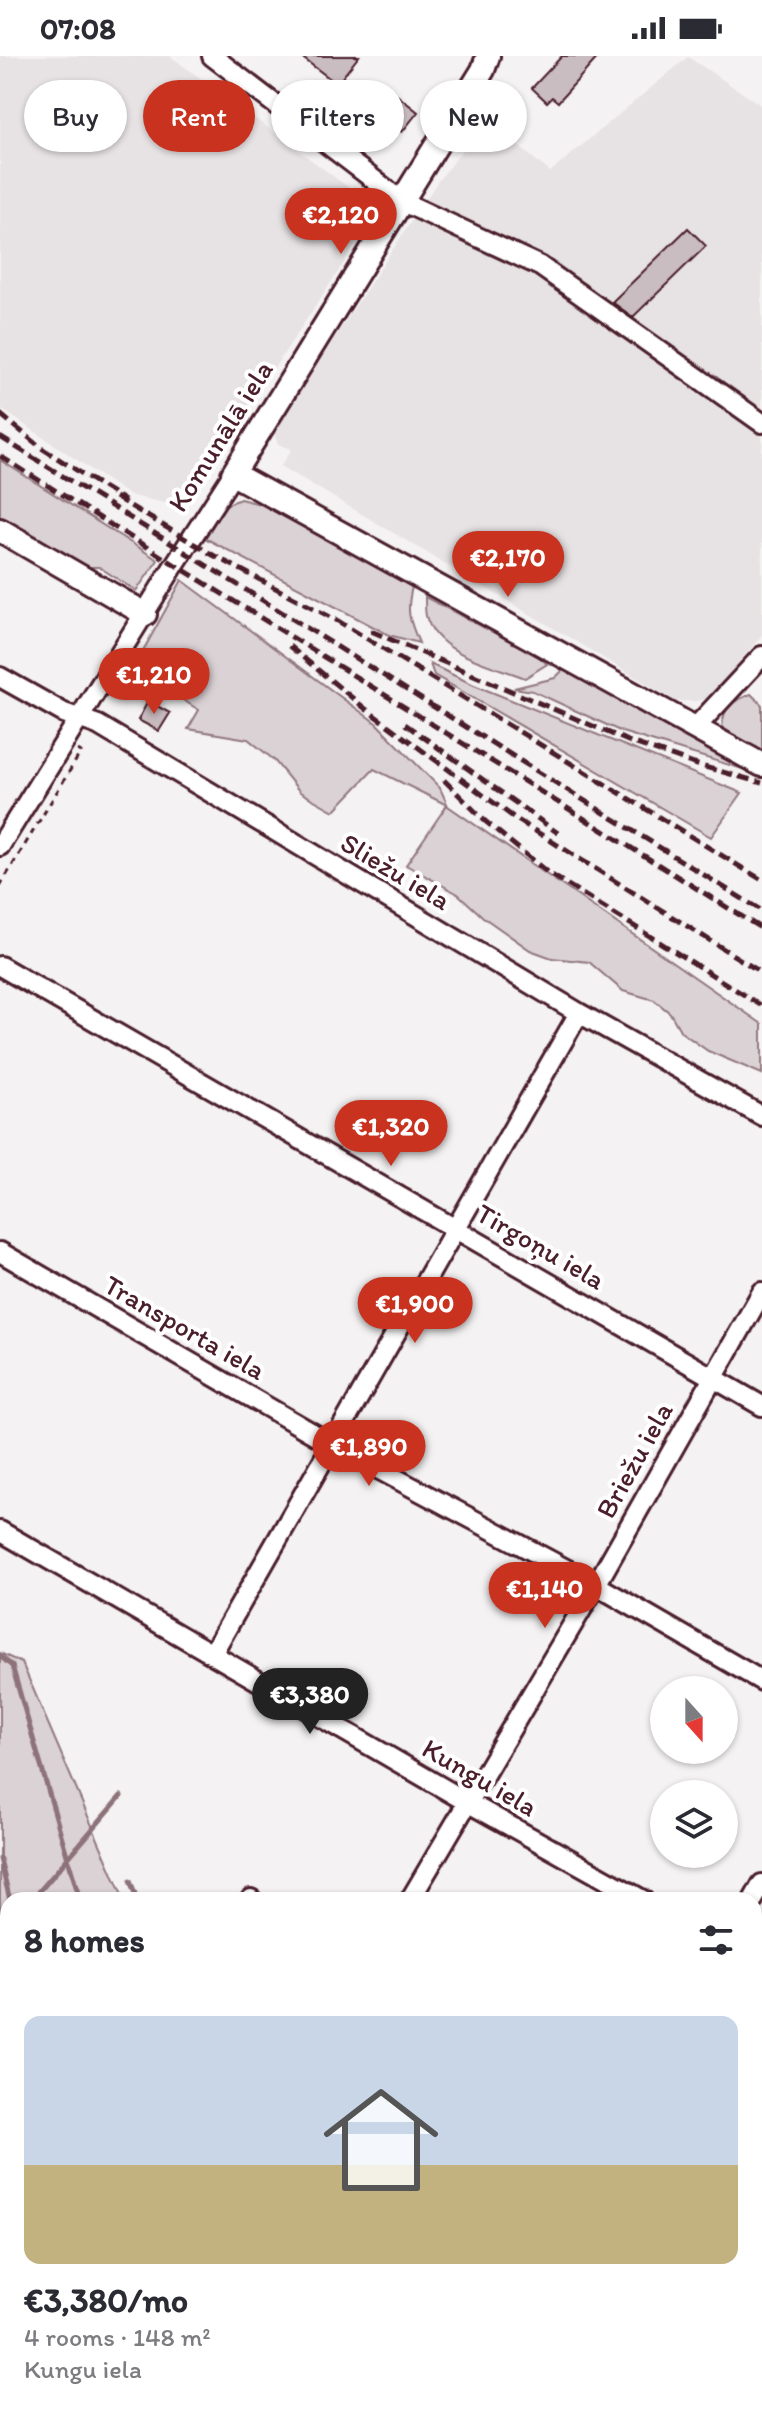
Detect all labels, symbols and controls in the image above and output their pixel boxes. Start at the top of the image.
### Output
text: 07:08 [40,10,116,47]
chip: Buy [24,80,127,152]
chip: Rent [143,80,255,152]
chip: Filters [271,80,404,152]
chip: New [420,80,527,152]
pin: €2,120 [276,188,406,256]
text: €2,120 [303,198,379,230]
street label: Komunālā iela [160,354,280,518]
pin: €2,170 [443,531,573,599]
text: €2,170 [470,541,546,573]
pin: €1,210 [89,648,219,716]
text: €1,210 [117,658,191,690]
street label: Sliežu iela [335,825,457,917]
pin: €1,320 [326,1100,456,1168]
text: €1,320 [353,1110,429,1142]
street label: Tirgoņu iela [471,1196,612,1297]
street label: Transporta iela [98,1267,272,1387]
pin: €1,900 [350,1277,480,1345]
text: €1,900 [376,1287,454,1319]
street label: Briežu iela [588,1396,680,1524]
pin: €1,890 [304,1420,434,1488]
text: €1,890 [331,1430,407,1462]
pin: €1,140 [480,1562,610,1630]
text: €1,140 [507,1572,583,1604]
pin: €3,380 [245,1668,375,1736]
north arrow [650,1676,738,1764]
map controls [650,1676,738,1868]
text: €3,380 [270,1678,350,1710]
street label: Kungu iela [417,1731,544,1824]
button: layers [650,1780,738,1868]
icon: filters [694,1918,738,1962]
text: 8 homes [24,1920,145,1961]
icon: home [309,2068,453,2212]
text: €3,380/mo [24,2280,188,2321]
text: 4 rooms · 148 m² [24,2321,211,2353]
text: Kungu iela [24,2353,142,2385]

